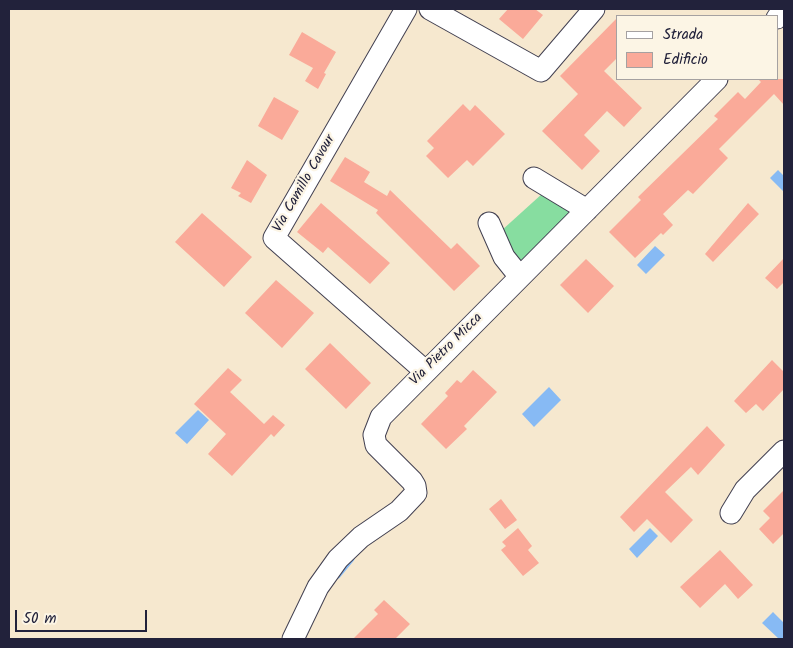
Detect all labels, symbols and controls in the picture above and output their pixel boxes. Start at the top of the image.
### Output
legend [616,15,778,80]
text: Strada [663,23,703,47]
text: Edificio [663,48,708,72]
street label: Via Camillo Cavour [270,132,340,236]
street label: Via Pietro Micca [407,310,487,390]
scale bar [18,600,150,632]
text: 50 m [23,607,57,631]

